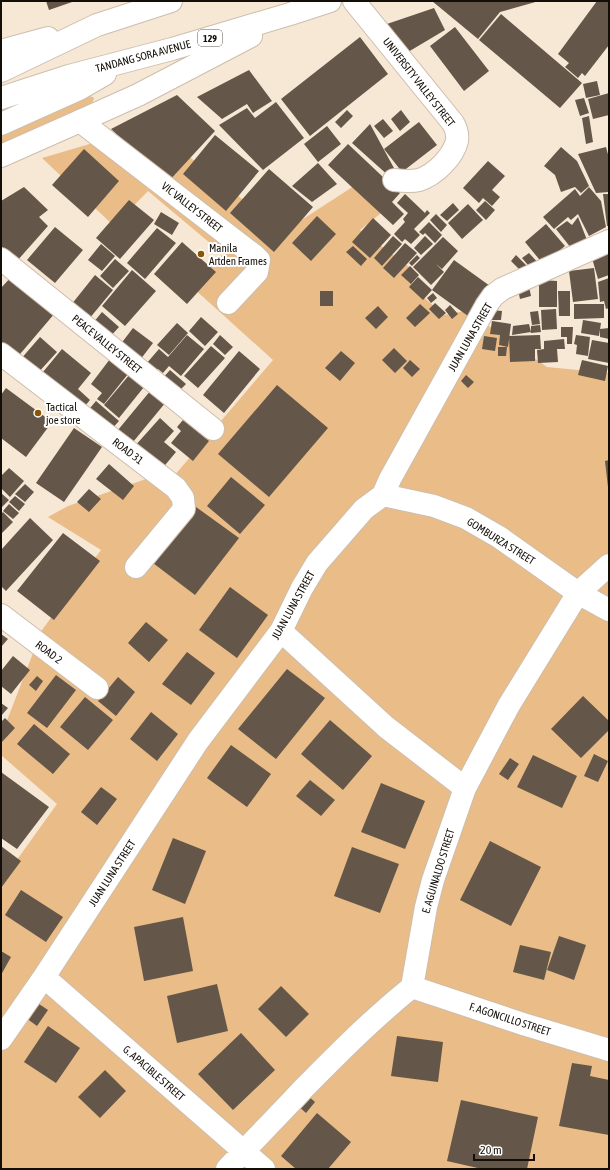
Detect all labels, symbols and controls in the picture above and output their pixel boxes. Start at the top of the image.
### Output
road number: 129 [198,30,222,46]
street label: UNIVERSITY VALLEY STREET [381,35,457,129]
street label: TANDANG SORA AVENUE [94,37,192,74]
street label: VIC VALLEY STREET [159,180,225,235]
place label: Manila Artden Frames [209,242,267,267]
marker: Manila Artden Frames [196,249,206,259]
street label: JUAN LUNA STREET [446,301,494,373]
street label: PEACE VALLEY STREET [70,312,144,376]
place label: Tactical joe store [45,401,81,426]
marker: Tactical joe store [33,408,43,418]
street label: ROAD 31 [110,436,146,466]
street label: GOMBURZA STREET [465,515,537,567]
street label: JUAN LUNA STREET [269,568,317,641]
street label: ROAD 2 [33,638,65,666]
street label: E. AGUINALDO STREET [419,827,457,915]
street label: JUAN LUNA STREET [86,837,138,908]
street label: F. AGONCILLO STREET [468,1000,552,1038]
street label: G. APACIBLE STREET [121,1043,187,1103]
scale bar [474,1136,534,1162]
text: 20 m [480,1143,502,1157]

